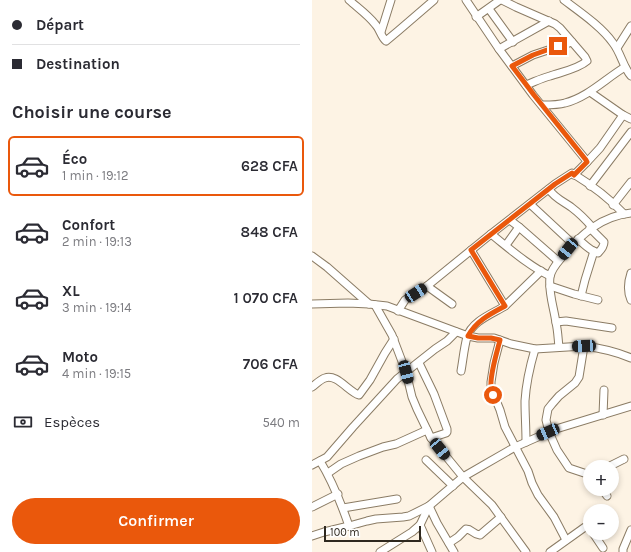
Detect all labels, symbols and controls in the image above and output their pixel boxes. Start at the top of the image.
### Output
text: Départ [36,16,84,34]
route end [549,37,567,55]
text: Destination [36,55,120,73]
text: Choisir une course [12,101,171,123]
icon: car [14,148,50,184]
text: Éco [62,150,87,168]
text: 628 CFA [241,157,298,175]
text: 1 min · 19:12 [62,168,128,183]
icon: car [14,214,50,250]
text: Confort [62,216,115,234]
text: 848 CFA [241,223,298,241]
text: 2 min · 19:13 [62,234,132,249]
car [556,236,580,262]
icon: car [14,280,50,316]
car [403,281,429,305]
text: XL [62,282,80,300]
text: 1 070 CFA [234,289,298,307]
text: 3 min · 19:14 [62,300,132,315]
car [572,339,596,353]
icon: car [14,346,50,382]
text: Moto [62,348,98,366]
text: 706 CFA [243,355,298,373]
car [397,359,415,385]
text: 4 min · 19:15 [62,366,131,381]
route start [484,386,502,404]
icon: cash [12,411,34,433]
text: Espèces [44,413,100,431]
text: 540 m [262,415,300,430]
car [535,422,561,442]
car [428,436,452,462]
map controls [583,460,619,540]
button: + [583,460,619,496]
button: Confirmer [12,498,300,544]
button: − [583,504,619,540]
scale bar [324,524,421,543]
text: 100 m [330,526,360,539]

